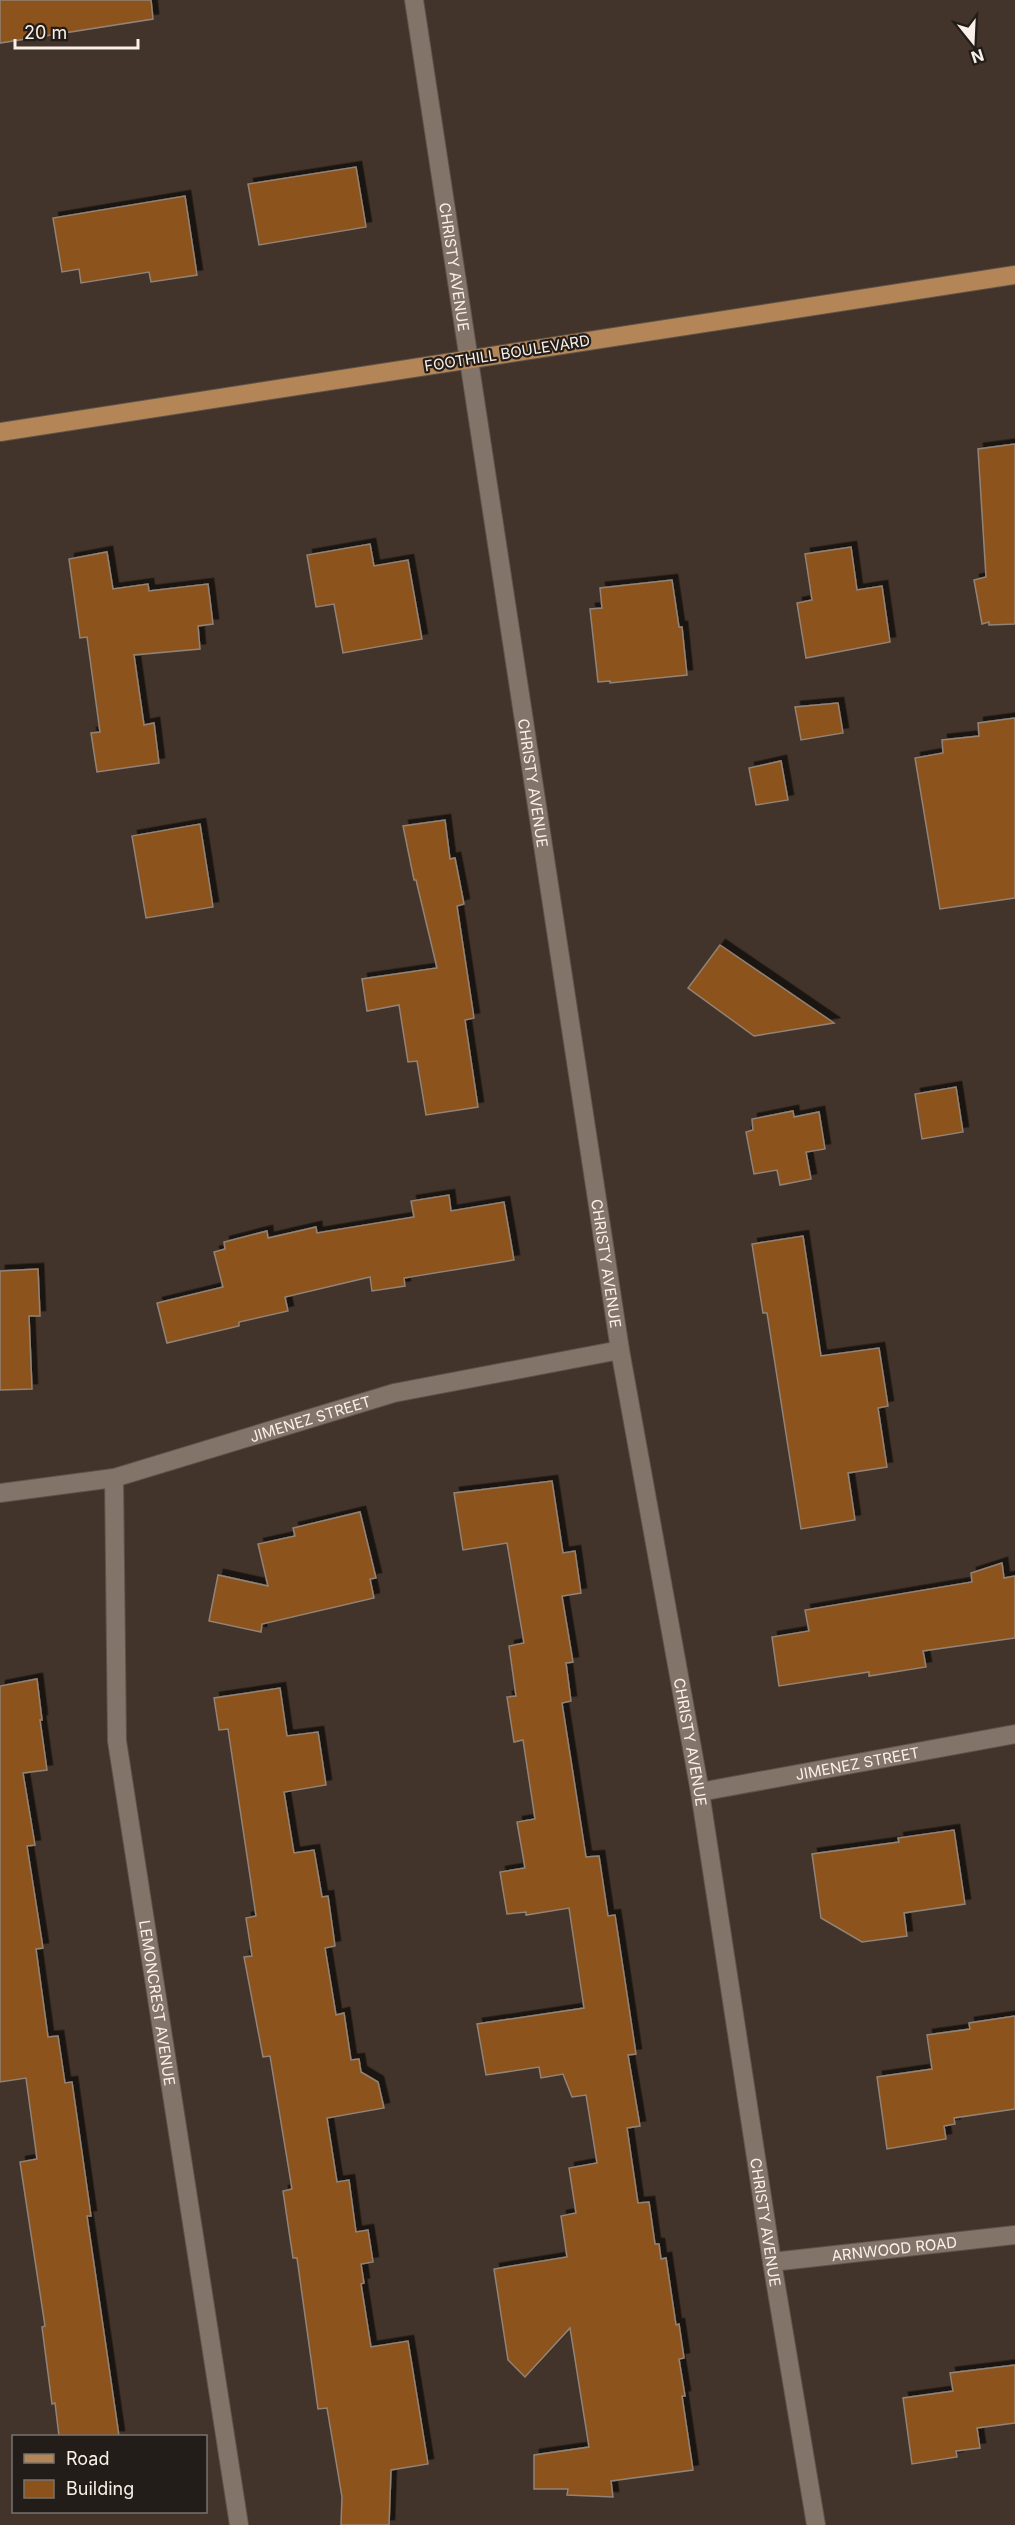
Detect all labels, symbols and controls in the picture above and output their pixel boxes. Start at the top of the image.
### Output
scale bar [15,12,138,50]
north arrow [943,12,1003,72]
text: 20 m [24,22,67,43]
text: N [969,45,987,68]
street label: CHRISTY AVENUE [436,201,474,333]
street label: FOOTHILL BOULEVARD [423,331,591,375]
street label: CHRISTY AVENUE [514,717,553,849]
street label: CHRISTY AVENUE [588,1198,626,1329]
street label: JIMENEZ STREET [247,1391,373,1446]
street label: CHRISTY AVENUE [670,1676,712,1807]
street label: JIMENEZ STREET [794,1742,921,1784]
street label: LEMONCREST AVENUE [135,1919,180,2087]
street label: CHRISTY AVENUE [747,2156,785,2288]
street label: ARNWOOD ROAD [831,2232,958,2265]
legend [12,2435,207,2513]
text: Road [66,2448,109,2469]
text: Building [66,2478,134,2499]

